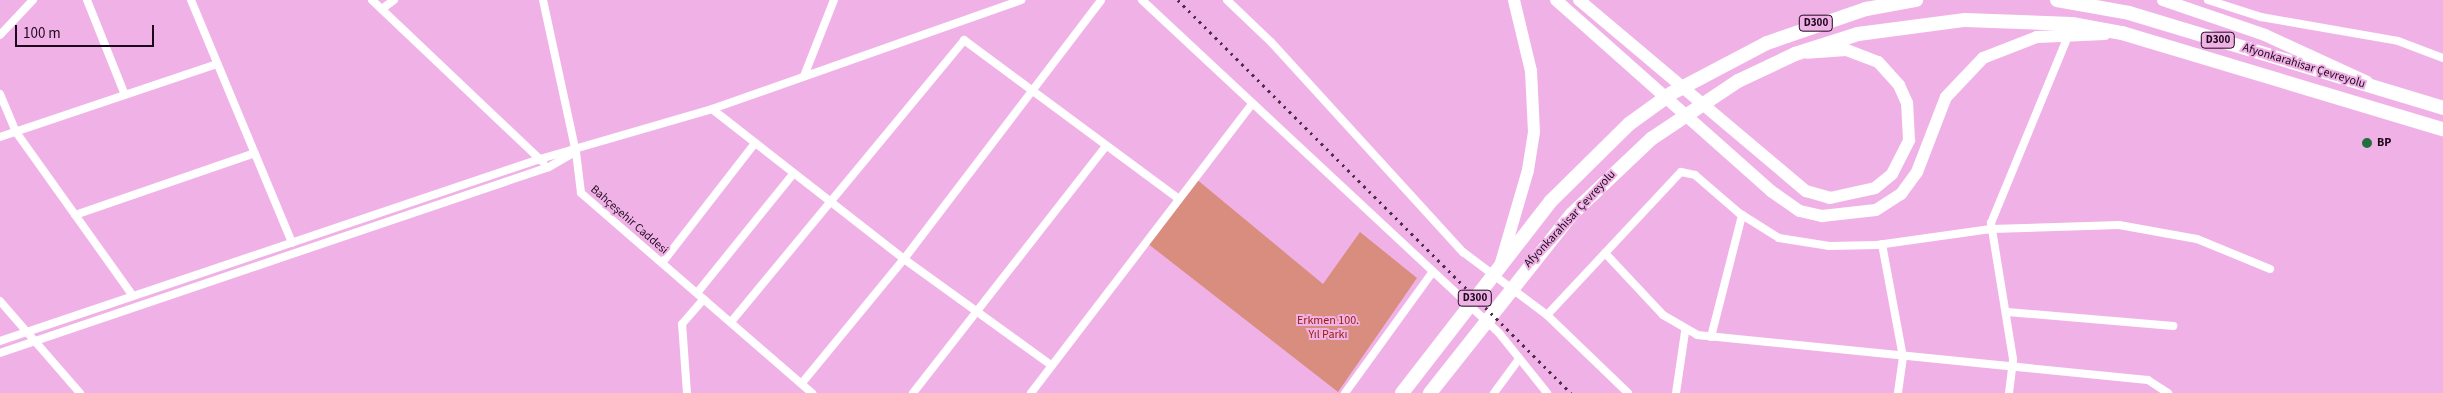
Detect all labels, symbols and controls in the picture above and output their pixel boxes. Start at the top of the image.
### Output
road number: D300 [1798,14,1834,32]
scale bar [18,15,156,47]
text: 100 m [23,23,61,44]
road number: D300 [2200,32,2236,48]
street label: Afyonkarahisar Çevreyolu [2241,40,2367,92]
place label: BP [2377,136,2391,150]
marker: BP [2361,137,2373,149]
street label: Afyonkarahisar Çevreyolu [1521,167,1619,271]
street label: Bahçeşehir Caddesi [587,182,671,258]
road number: D300 [1458,290,1492,306]
park label: Erkmen 100. Yıl Parkı [1297,314,1359,342]

